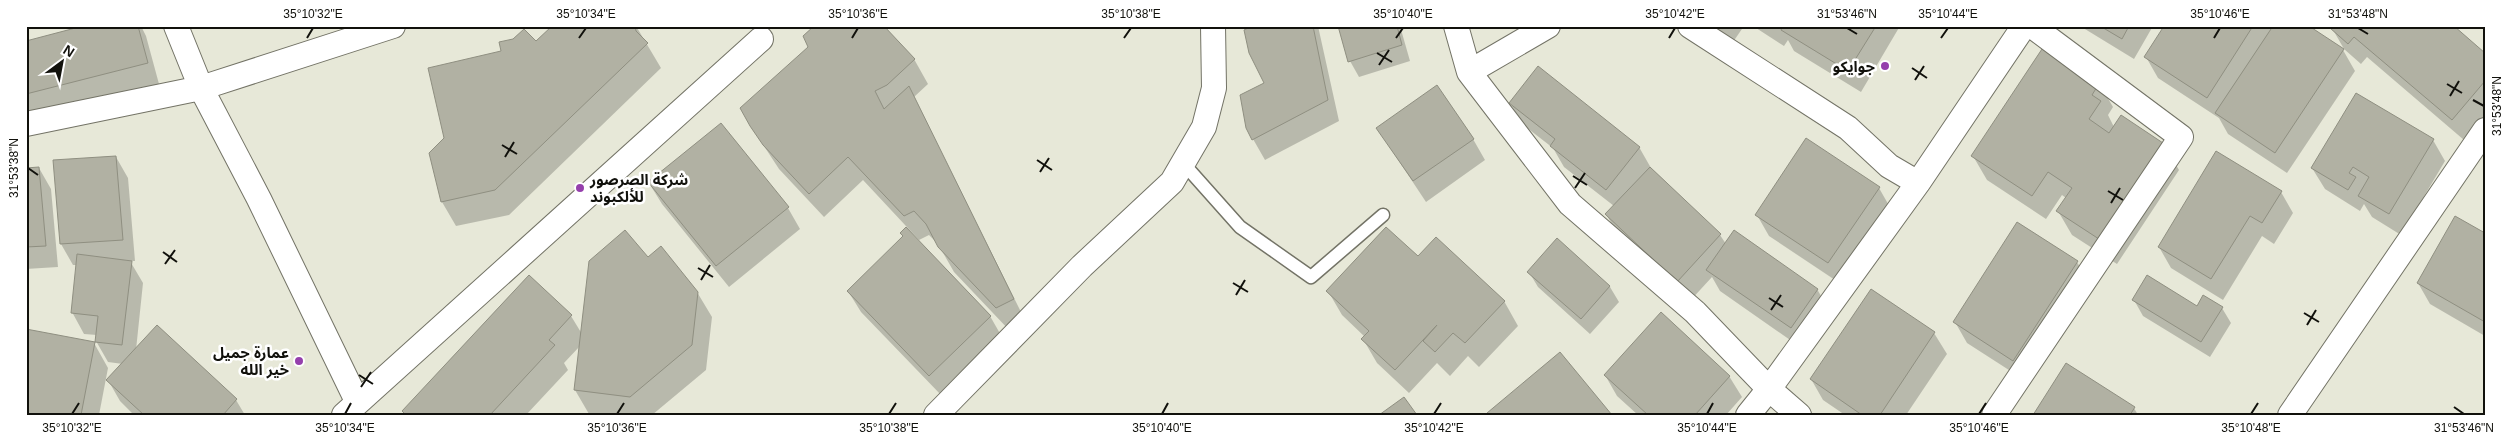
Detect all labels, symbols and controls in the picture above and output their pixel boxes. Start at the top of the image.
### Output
text: 35°10'32"E [283,7,343,21]
text: 35°10'34"E [556,7,616,21]
text: 35°10'36"E [828,7,888,21]
text: 35°10'38"E [1101,7,1161,21]
text: 35°10'40"E [1373,7,1433,21]
text: 35°10'42"E [1645,7,1705,21]
text: 31°53'46"N [1817,7,1877,21]
text: 35°10'44"E [1918,7,1978,21]
text: 35°10'46"E [2190,7,2250,21]
text: 31°53'48"N [2328,7,2388,21]
north arrow [38,38,88,88]
text: N [60,42,77,60]
place label: جوايكو [1833,58,1876,76]
marker: جوايكو [1879,60,1891,72]
text: 31°53'48"N [2490,76,2504,136]
text: 31°53'38"N [7,138,21,198]
place label: شركة الصرصور للألكبوند [589,171,688,206]
marker: شركة الصرصور للألكبوند [574,182,586,194]
place label: عمارة جميل خير الله [213,344,290,379]
marker: عمارة جميل خير الله [293,355,305,367]
text: 35°10'32"E [42,421,102,435]
text: 35°10'34"E [315,421,375,435]
text: 35°10'36"E [587,421,647,435]
text: 35°10'38"E [859,421,919,435]
text: 35°10'40"E [1132,421,1192,435]
text: 35°10'42"E [1404,421,1464,435]
text: 35°10'44"E [1677,421,1737,435]
text: 35°10'46"E [1949,421,2009,435]
text: 35°10'48"E [2221,421,2281,435]
text: 31°53'46"N [2434,421,2494,435]

